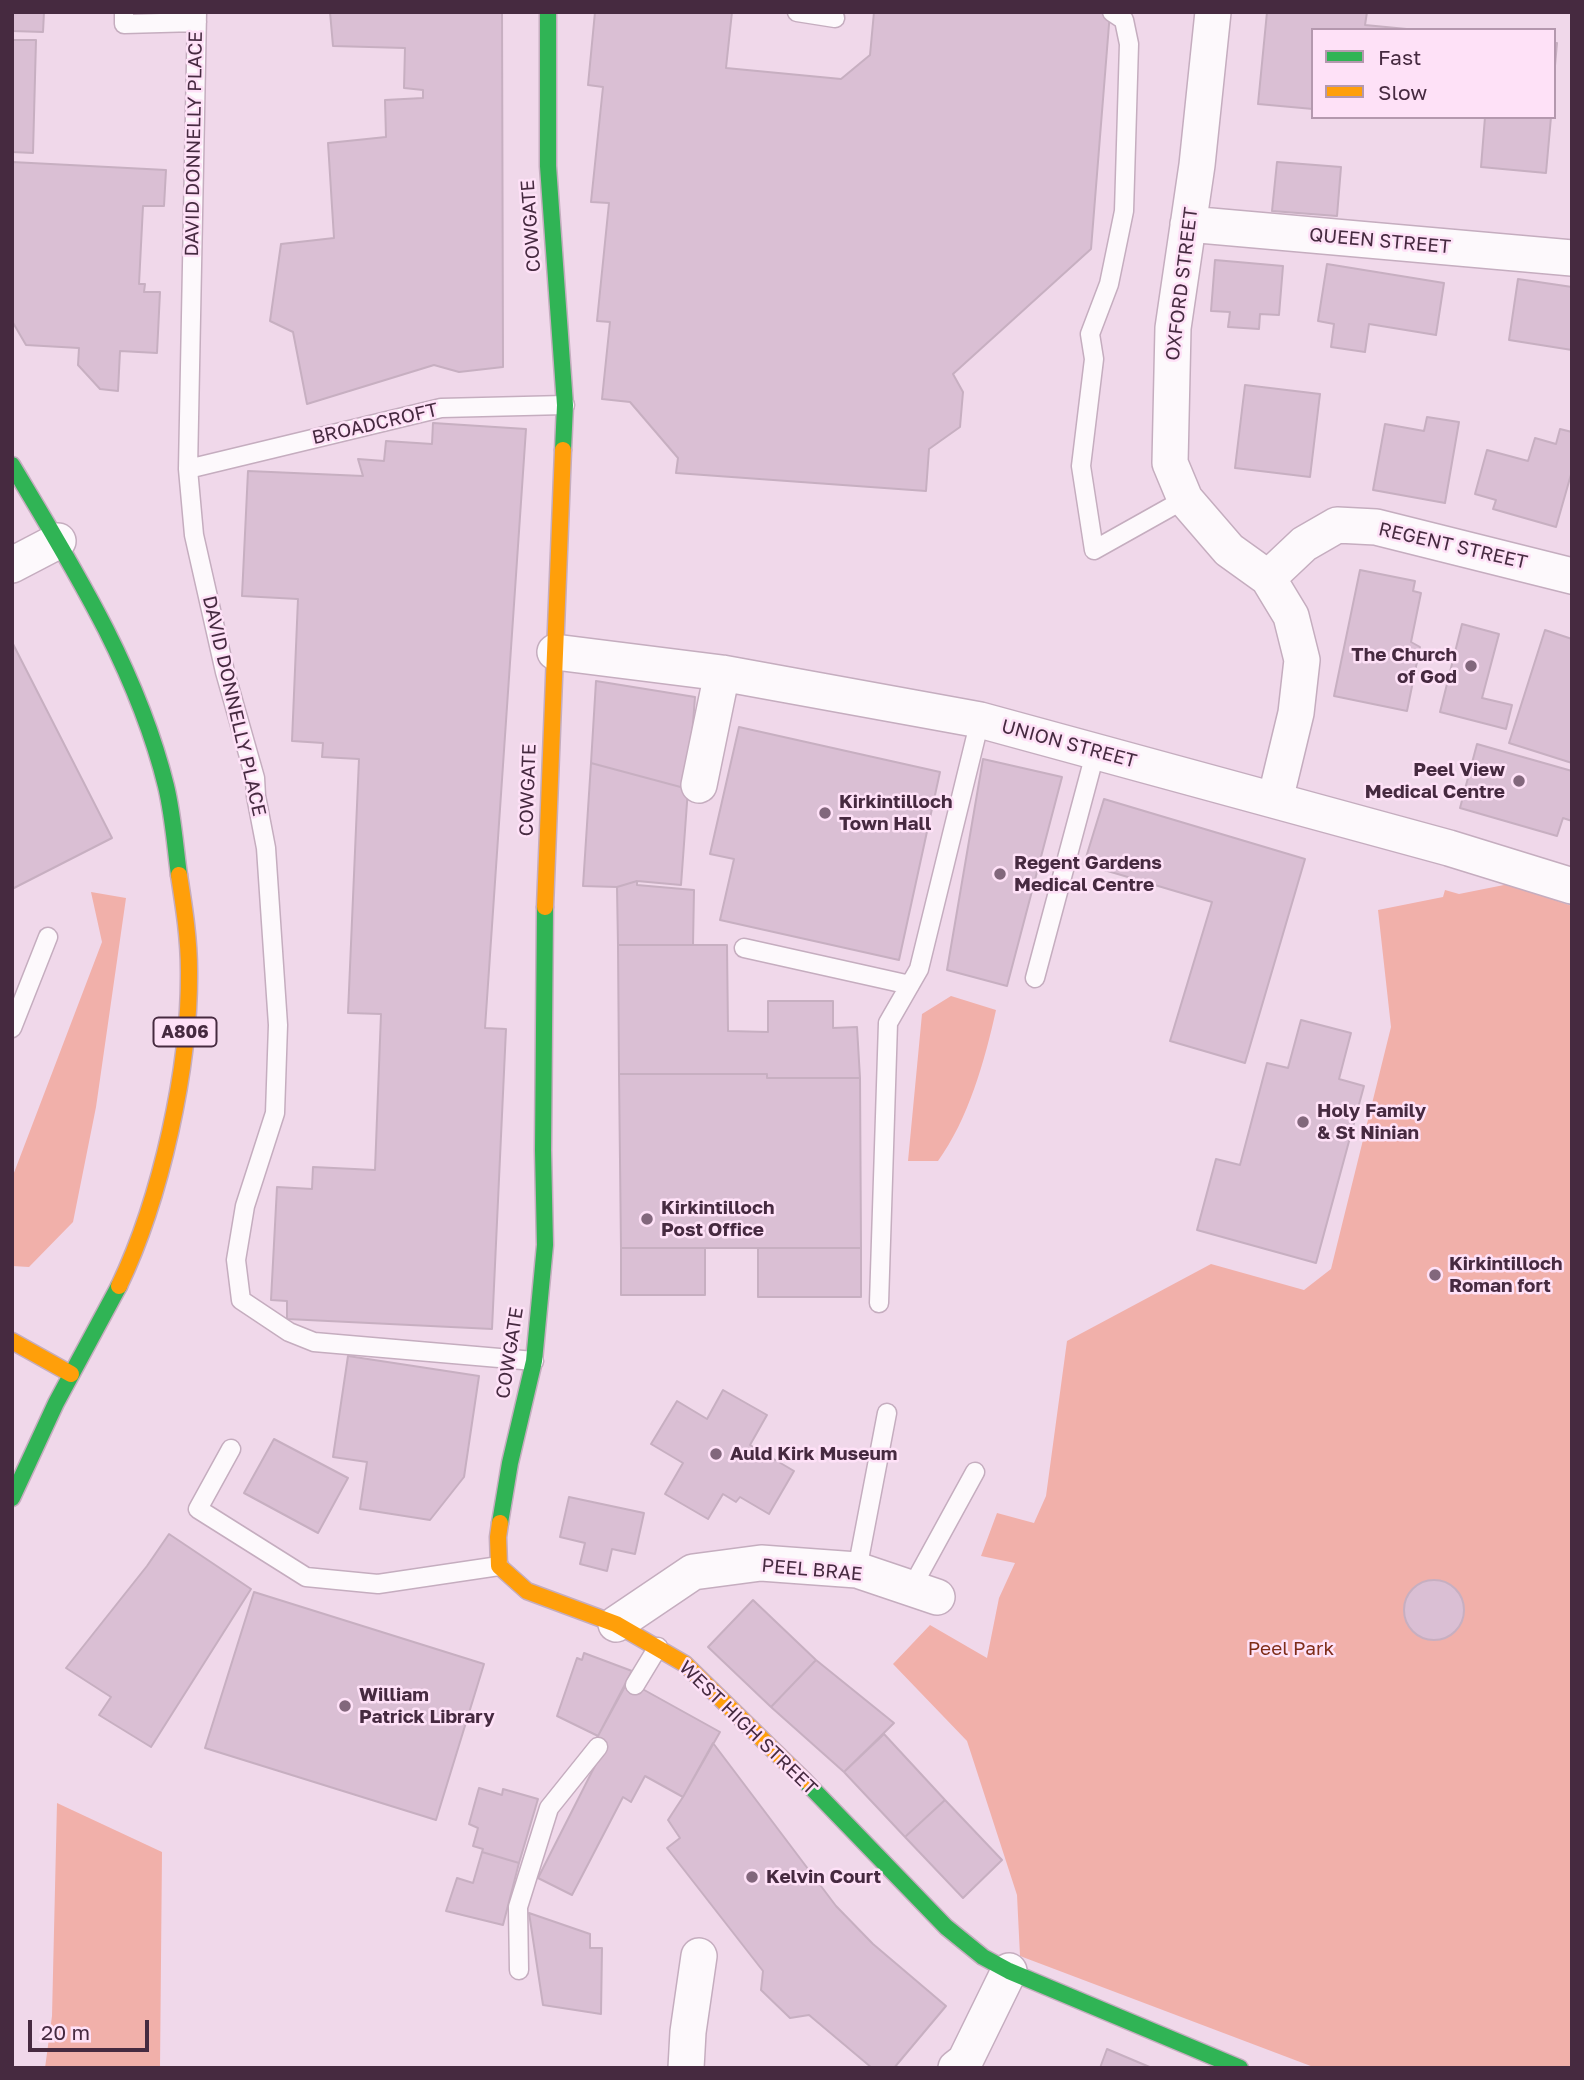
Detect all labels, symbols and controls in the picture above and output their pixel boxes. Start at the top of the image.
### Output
legend [1311,28,1556,119]
street label: DAVID DONNELLY PLACE [181,31,207,257]
text: Fast [1378,44,1421,70]
text: Slow [1378,79,1427,105]
street label: COWGATE [516,179,546,273]
street label: OXFORD STREET [1161,206,1203,362]
street label: QUEEN STREET [1308,223,1452,259]
street label: BROADCROFT [310,398,440,450]
street label: REGENT STREET [1376,518,1530,574]
street label: DAVID DONNELLY PLACE [198,594,270,818]
place label: The Church of God [1351,644,1457,688]
marker: The Church of God [1463,658,1479,674]
street label: UNION STREET [999,715,1139,773]
street label: COWGATE [515,743,541,837]
place label: Peel View Medical Centre [1365,759,1505,803]
marker: Peel View Medical Centre [1511,773,1527,789]
place label: Kirkintilloch Town Hall [839,791,952,835]
marker: Kirkintilloch Town Hall [817,805,833,821]
place label: Regent Gardens Medical Centre [1014,852,1162,896]
marker: Regent Gardens Medical Centre [992,866,1008,882]
road number: A806 [154,1017,216,1046]
place label: Holy Family & St Ninian [1317,1100,1426,1144]
marker: Holy Family & St Ninian [1295,1114,1311,1130]
place label: Kirkintilloch Post Office [661,1197,774,1241]
marker: Kirkintilloch Post Office [639,1211,655,1227]
place label: Kirkintilloch Roman fort [1449,1253,1562,1297]
marker: Kirkintilloch Roman fort [1427,1267,1443,1283]
street label: COWGATE [492,1306,528,1400]
place label: Auld Kirk Museum [730,1443,897,1465]
marker: Auld Kirk Museum [708,1446,724,1462]
street label: PEEL BRAE [761,1554,863,1586]
park label: Peel Park [1248,1638,1334,1660]
street label: WEST HIGH STREET [674,1656,822,1800]
place label: William Patrick Library [359,1684,495,1728]
marker: William Patrick Library [337,1698,353,1714]
place label: Kelvin Court [766,1866,881,1888]
marker: Kelvin Court [744,1869,760,1885]
scale bar [32,2007,152,2050]
text: 20 m [41,2019,90,2045]

